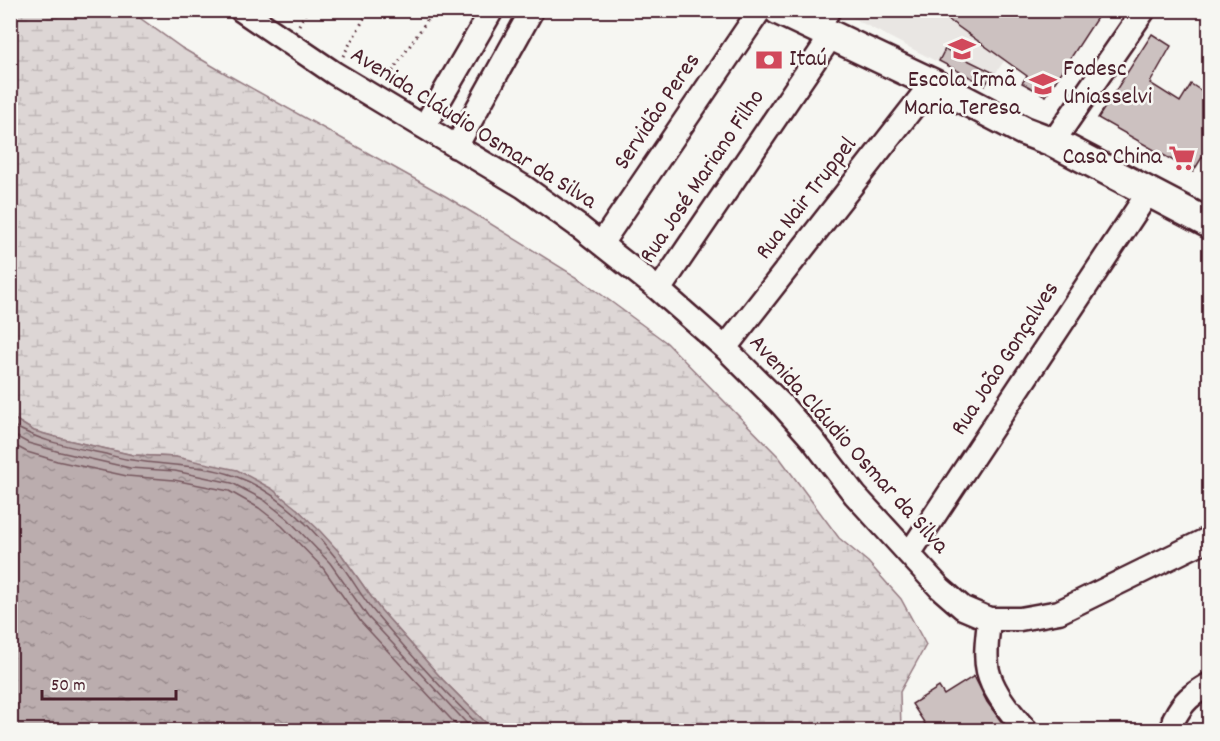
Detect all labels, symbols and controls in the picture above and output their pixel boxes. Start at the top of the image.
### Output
school or university icon: Escola Irmã Maria Teresa [947,34,977,64]
street label: Avenida Cláudio Osmar da Silva [343,39,603,219]
place label: Itaú [789,43,827,77]
bank icon: Itaú [754,45,784,75]
street label: Servidão Peres [606,47,710,177]
place label: Fadesc Uniasselvi [1063,53,1152,115]
place label: Escola Irmã Maria Teresa [904,64,1021,126]
school or university icon: Fadesc Uniasselvi [1028,69,1058,99]
street label: Rua José Mariano Filho [632,83,774,271]
street label: Rua Nair Truppel [748,130,866,268]
place label: Casa China [1062,141,1163,175]
supermarket icon: Casa China [1167,143,1197,173]
street label: Rua João Gonçalves [943,275,1069,443]
street label: Avenida Cláudio Osmar da Silva [740,328,956,563]
scale bar [42,663,176,701]
text: 50 m [51,674,86,699]

